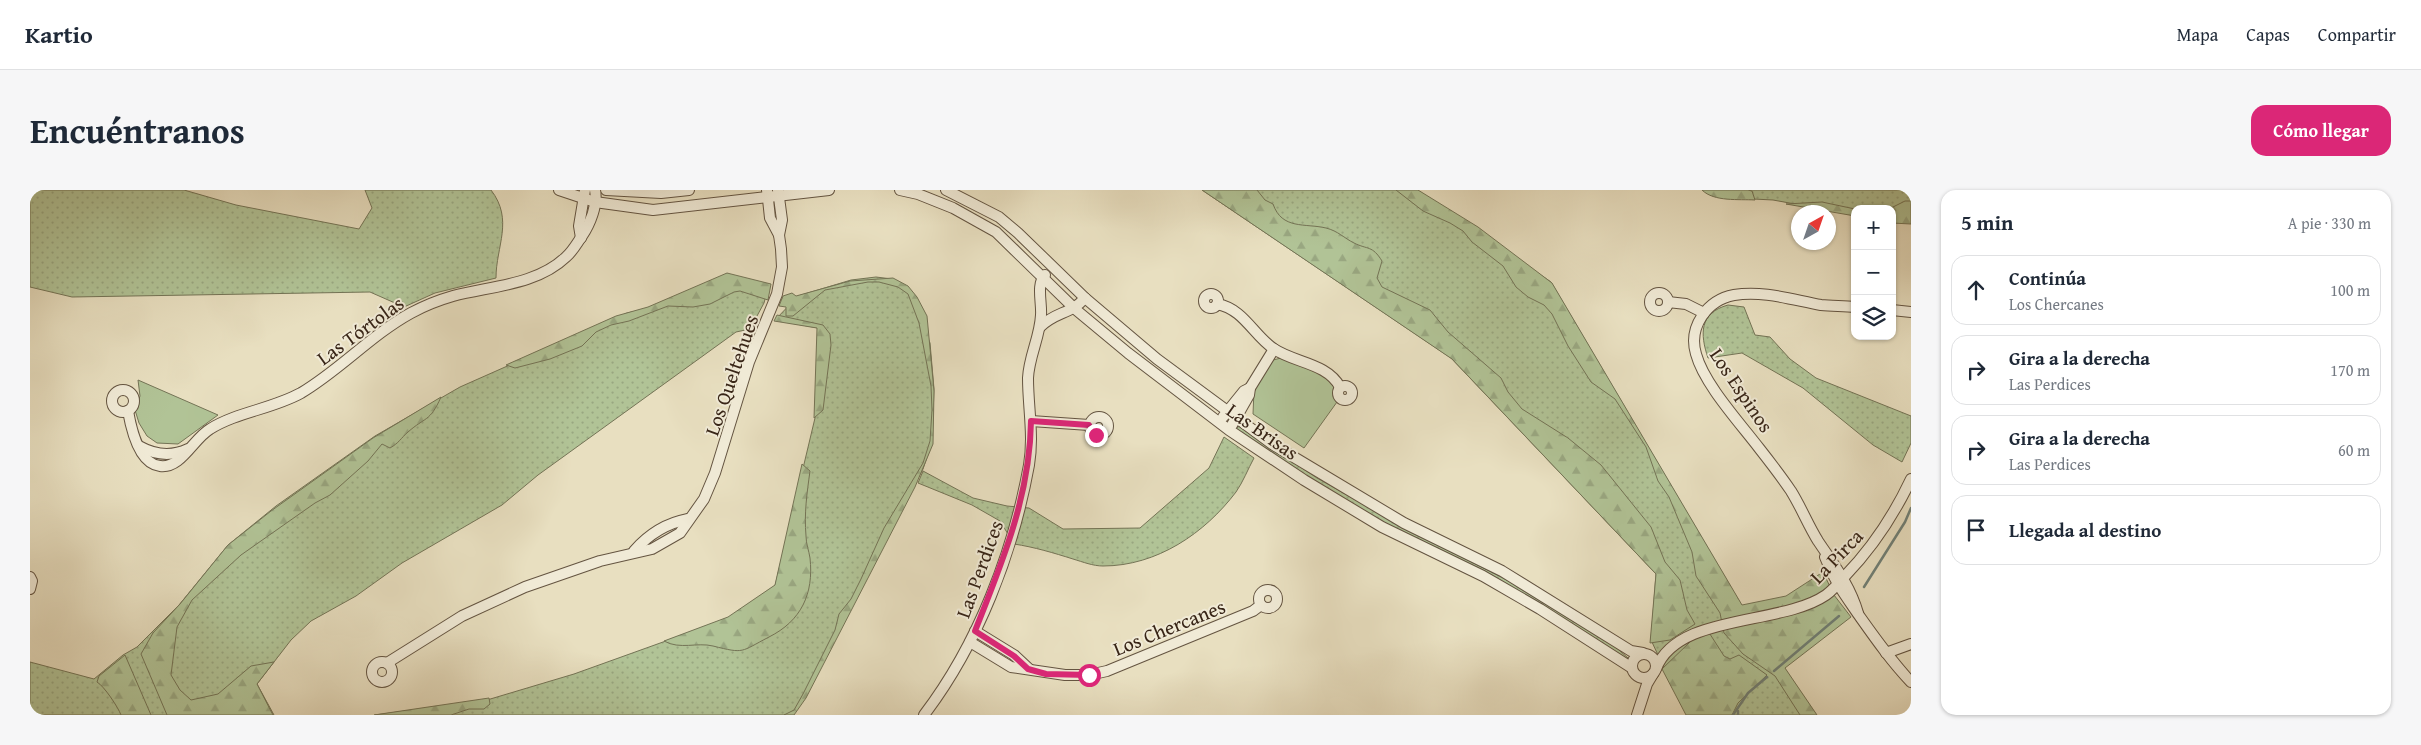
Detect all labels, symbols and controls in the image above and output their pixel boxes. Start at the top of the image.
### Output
text: Kartio [25,17,93,52]
text: Mapa [2177,21,2218,48]
text: Capas [2246,21,2290,48]
text: Compartir [2318,21,2396,48]
text: Encuéntranos [30,105,245,156]
button: Cómo llegar [2251,105,2391,156]
north arrow [1791,205,1836,250]
map controls [1851,205,1896,340]
button: + [1851,205,1896,250]
text: 5 min [1961,207,2013,238]
text: A pie · 330 m [2288,211,2371,235]
button: − [1851,250,1896,295]
text: Continúa [2009,264,2086,292]
icon: ahead [1962,276,1990,304]
text: 100 m [2330,278,2370,302]
street label: Las Tórtolas [310,288,410,372]
text: Los Chercanes [2009,292,2104,316]
button: layers [1851,295,1896,340]
street label: Los Queltehues [697,311,765,439]
street label: Los Espinos [1703,342,1781,438]
text: Gira a la derecha [2009,344,2150,372]
icon: right [1962,356,1990,384]
text: 170 m [2330,358,2370,382]
text: Las Perdices [2009,372,2091,396]
street label: Las Brisas [1221,396,1305,466]
route end [1085,424,1108,447]
text: Gira a la derecha [2009,424,2150,452]
icon: right [1962,436,1990,464]
text: 60 m [2338,438,2370,462]
text: Las Perdices [2009,452,2091,476]
street label: Las Perdices [948,516,1010,622]
icon: arrive [1962,516,1990,544]
text: Llegada al destino [2009,516,2161,544]
street label: La Pirca [1803,522,1870,590]
street label: Los Chercanes [1109,591,1229,663]
route start [1078,664,1101,687]

